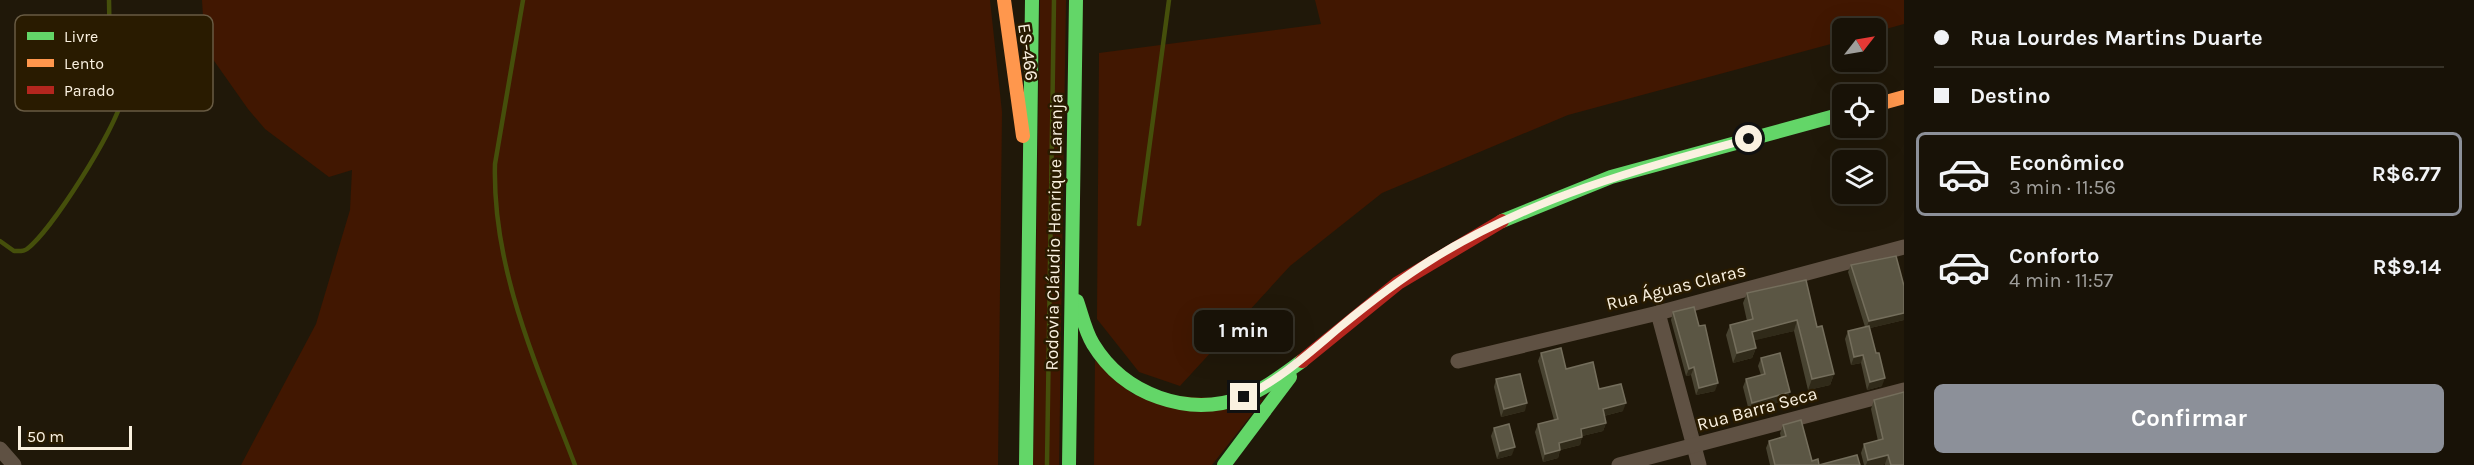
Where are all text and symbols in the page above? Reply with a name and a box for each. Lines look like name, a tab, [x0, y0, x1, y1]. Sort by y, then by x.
legend	[15, 15, 213, 111]
north arrow	[1832, 18, 1886, 72]
map controls	[1832, 18, 1886, 204]
street label: ES-466	[1013, 22, 1043, 82]
text: Rua Lourdes Martins Duarte	[1970, 25, 2263, 51]
text: Livre	[64, 27, 98, 46]
text: Lento	[64, 54, 104, 73]
text: Parado	[64, 81, 114, 100]
text: Destino	[1970, 83, 2050, 109]
button: locate	[1832, 84, 1886, 138]
street label: Rodovia Cláudio Henrique Laranja	[1041, 93, 1067, 371]
route start	[1735, 125, 1762, 152]
icon: car	[1937, 147, 1991, 201]
button: layers	[1832, 150, 1886, 204]
text: Econômico	[2009, 150, 2124, 176]
text: R$6.77	[2372, 161, 2441, 187]
text: 3 min · 11:56	[2009, 176, 2116, 199]
icon: car	[1937, 240, 1991, 294]
text: Conforto	[2009, 243, 2099, 269]
text: R$9.14	[2373, 254, 2441, 280]
street label: Rua Águas Claras	[1604, 258, 1748, 315]
text: 4 min · 11:57	[2009, 269, 2113, 292]
callout: 1 min	[1194, 310, 1294, 352]
text: 1 min	[1218, 319, 1269, 342]
street label: Rua Barra Seca	[1694, 382, 1820, 436]
route end	[1230, 383, 1257, 410]
button: Confirmar	[1934, 384, 2444, 453]
scale bar	[18, 423, 132, 450]
text: 50 m	[27, 427, 64, 446]

